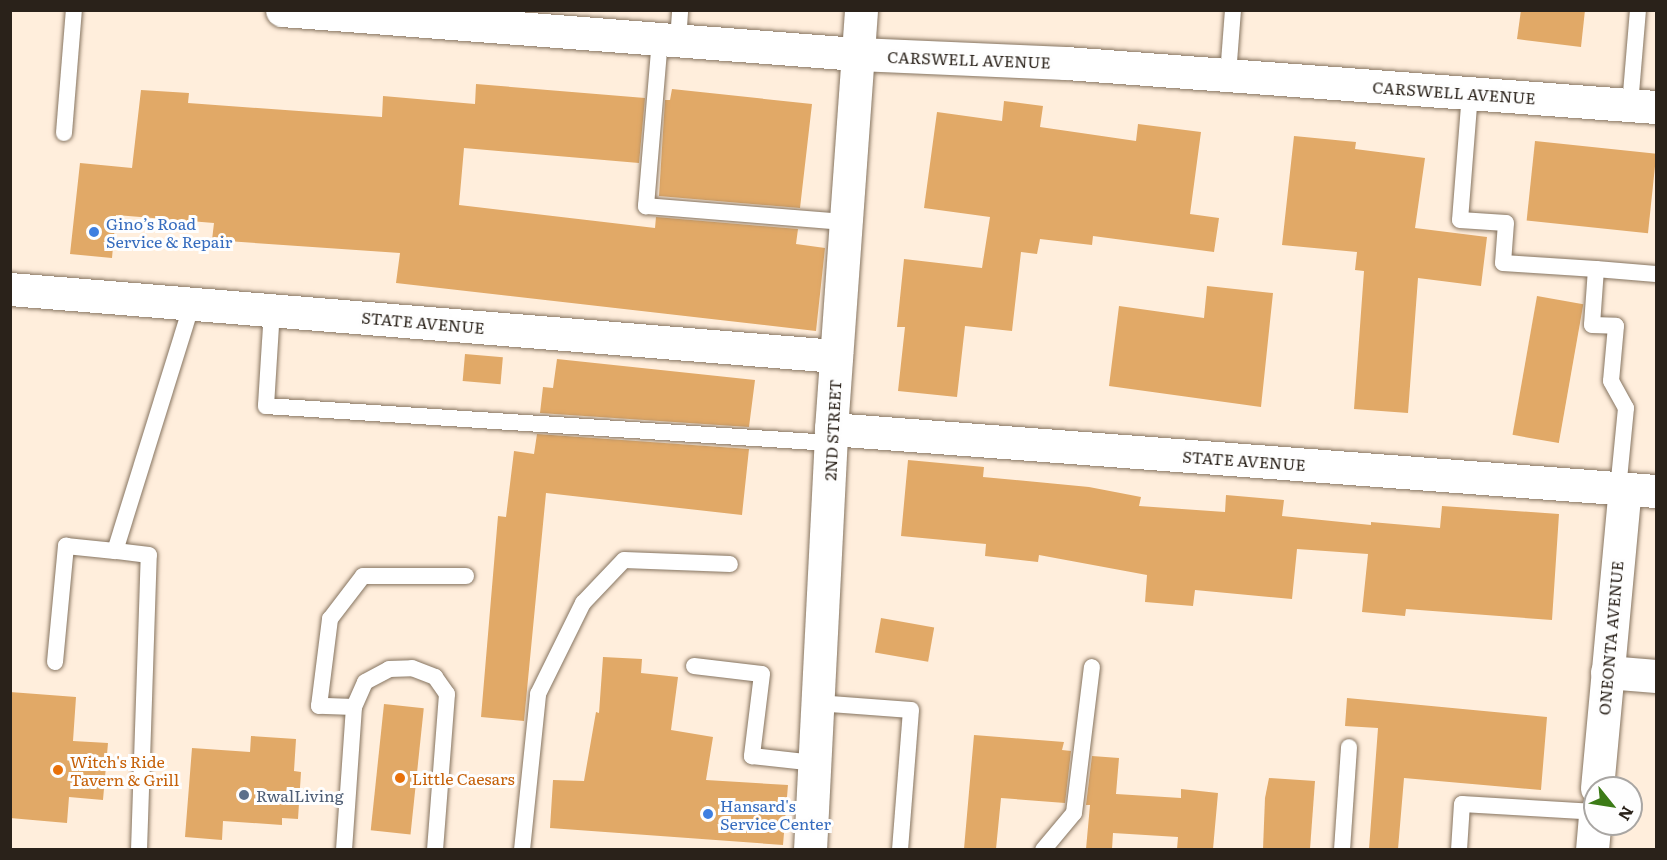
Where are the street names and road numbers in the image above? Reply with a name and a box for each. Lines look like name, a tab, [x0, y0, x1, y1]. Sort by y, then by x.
street label: CARSWELL AVENUE	[887, 47, 1051, 71]
street label: CARSWELL AVENUE	[1372, 77, 1536, 107]
street label: STATE AVENUE	[361, 307, 485, 337]
street label: 2ND STREET	[820, 379, 844, 481]
street label: STATE AVENUE	[1182, 446, 1306, 474]
street label: ONEONTA AVENUE	[1594, 560, 1626, 716]

